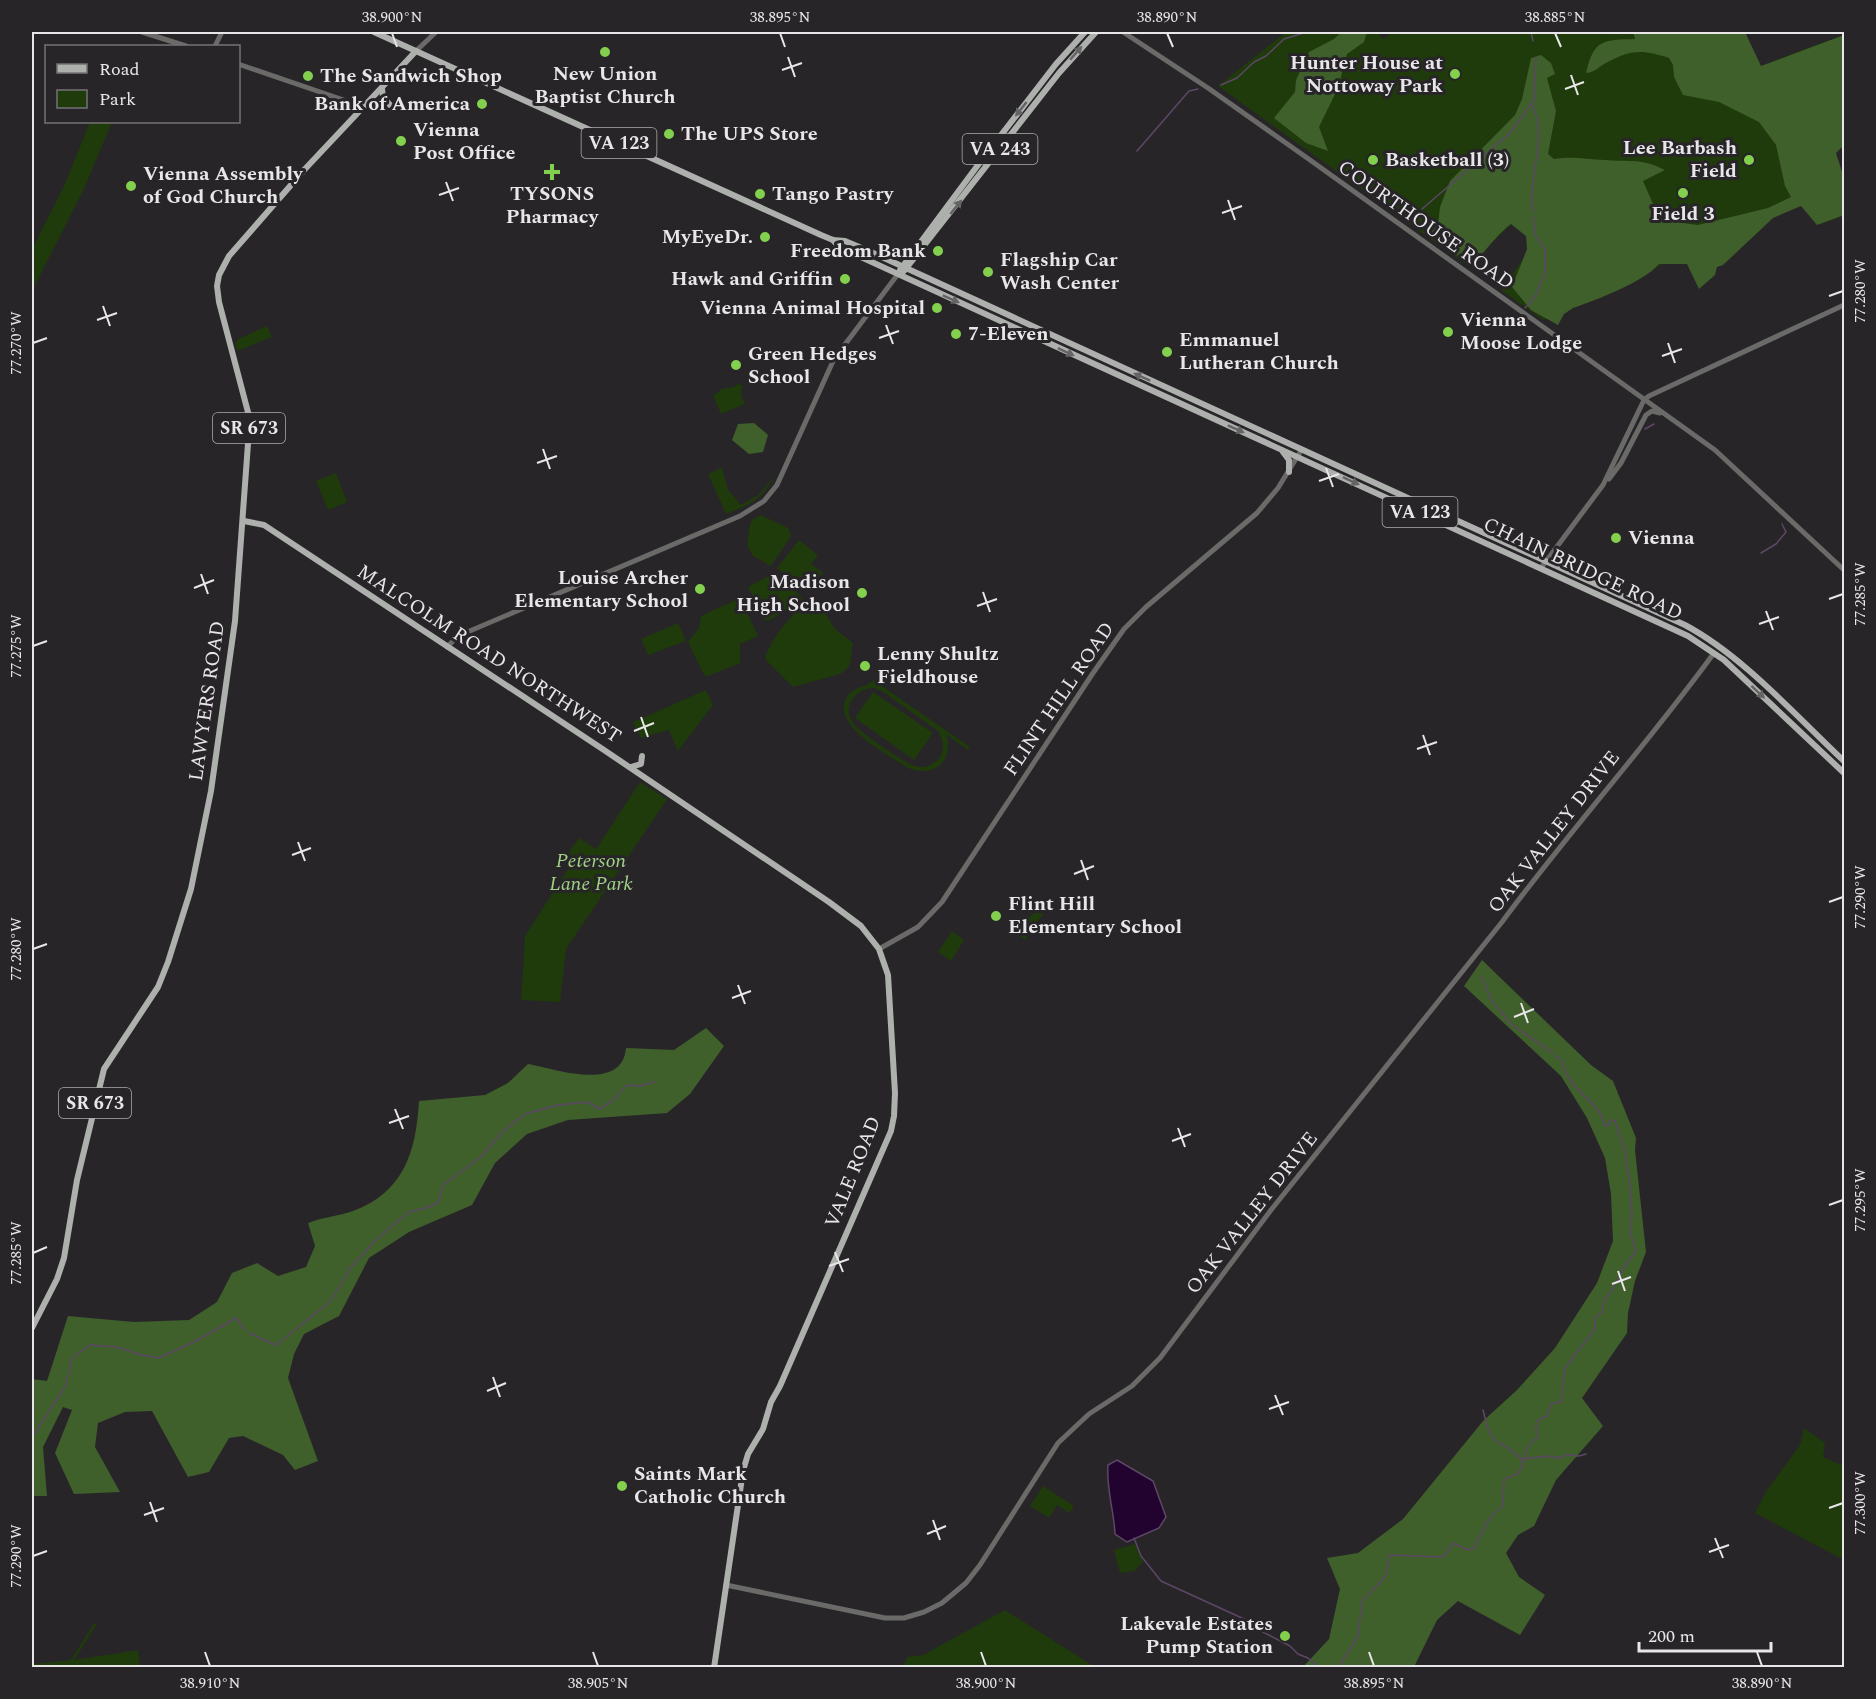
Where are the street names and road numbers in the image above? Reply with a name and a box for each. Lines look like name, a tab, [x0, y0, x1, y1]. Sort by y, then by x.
road number: VA 123	[582, 128, 656, 158]
road number: VA 243	[962, 134, 1038, 164]
street label: COURTHOUSE ROAD	[1332, 153, 1520, 297]
road number: SR 673	[213, 413, 285, 443]
road number: VA 123	[1382, 497, 1458, 527]
street label: CHAIN BRIDGE ROAD	[1478, 510, 1688, 628]
street label: MALCOLM ROAD NORTHWEST	[351, 557, 627, 751]
street label: FLINT HILL ROAD	[996, 616, 1122, 782]
street label: LAWYERS ROAD	[181, 619, 233, 783]
street label: OAK VALLEY DRIVE	[1481, 744, 1627, 920]
road number: SR 673	[59, 1088, 131, 1118]
street label: VALE ROAD	[817, 1112, 889, 1232]
street label: OAK VALLEY DRIVE	[1179, 1125, 1325, 1301]

